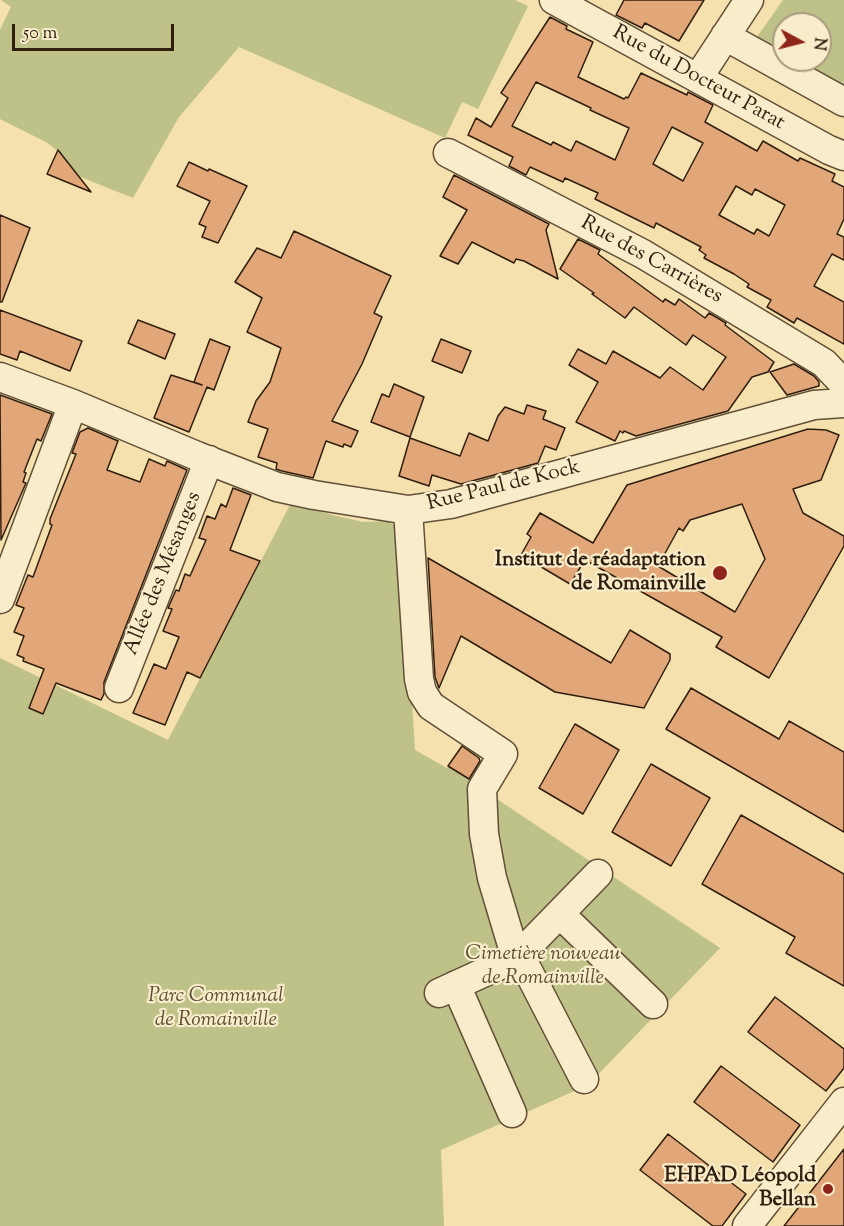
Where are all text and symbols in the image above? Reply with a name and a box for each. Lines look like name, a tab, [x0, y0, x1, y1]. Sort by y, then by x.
scale bar	[15, 12, 177, 50]
north arrow	[772, 12, 832, 72]
text: 50 m	[23, 21, 57, 47]
street label: Rue du Docteur Parat	[607, 21, 789, 137]
text: N	[806, 36, 831, 52]
street label: Rue des Carrières	[576, 212, 726, 310]
street label: Rue Paul de Kock	[425, 456, 583, 518]
street label: Allée des Mésanges	[120, 489, 208, 659]
place label: Institut de réadaptation de Romainville	[495, 548, 706, 598]
marker: Institut de réadaptation de Romainville	[711, 564, 729, 582]
park label: Cimetière nouveau de Romainville	[465, 942, 621, 992]
park label: Parc Communal de Romainville	[148, 984, 284, 1034]
place label: EHPAD Léopold Bellan	[664, 1164, 816, 1214]
marker: EHPAD Léopold Bellan	[821, 1182, 835, 1196]

